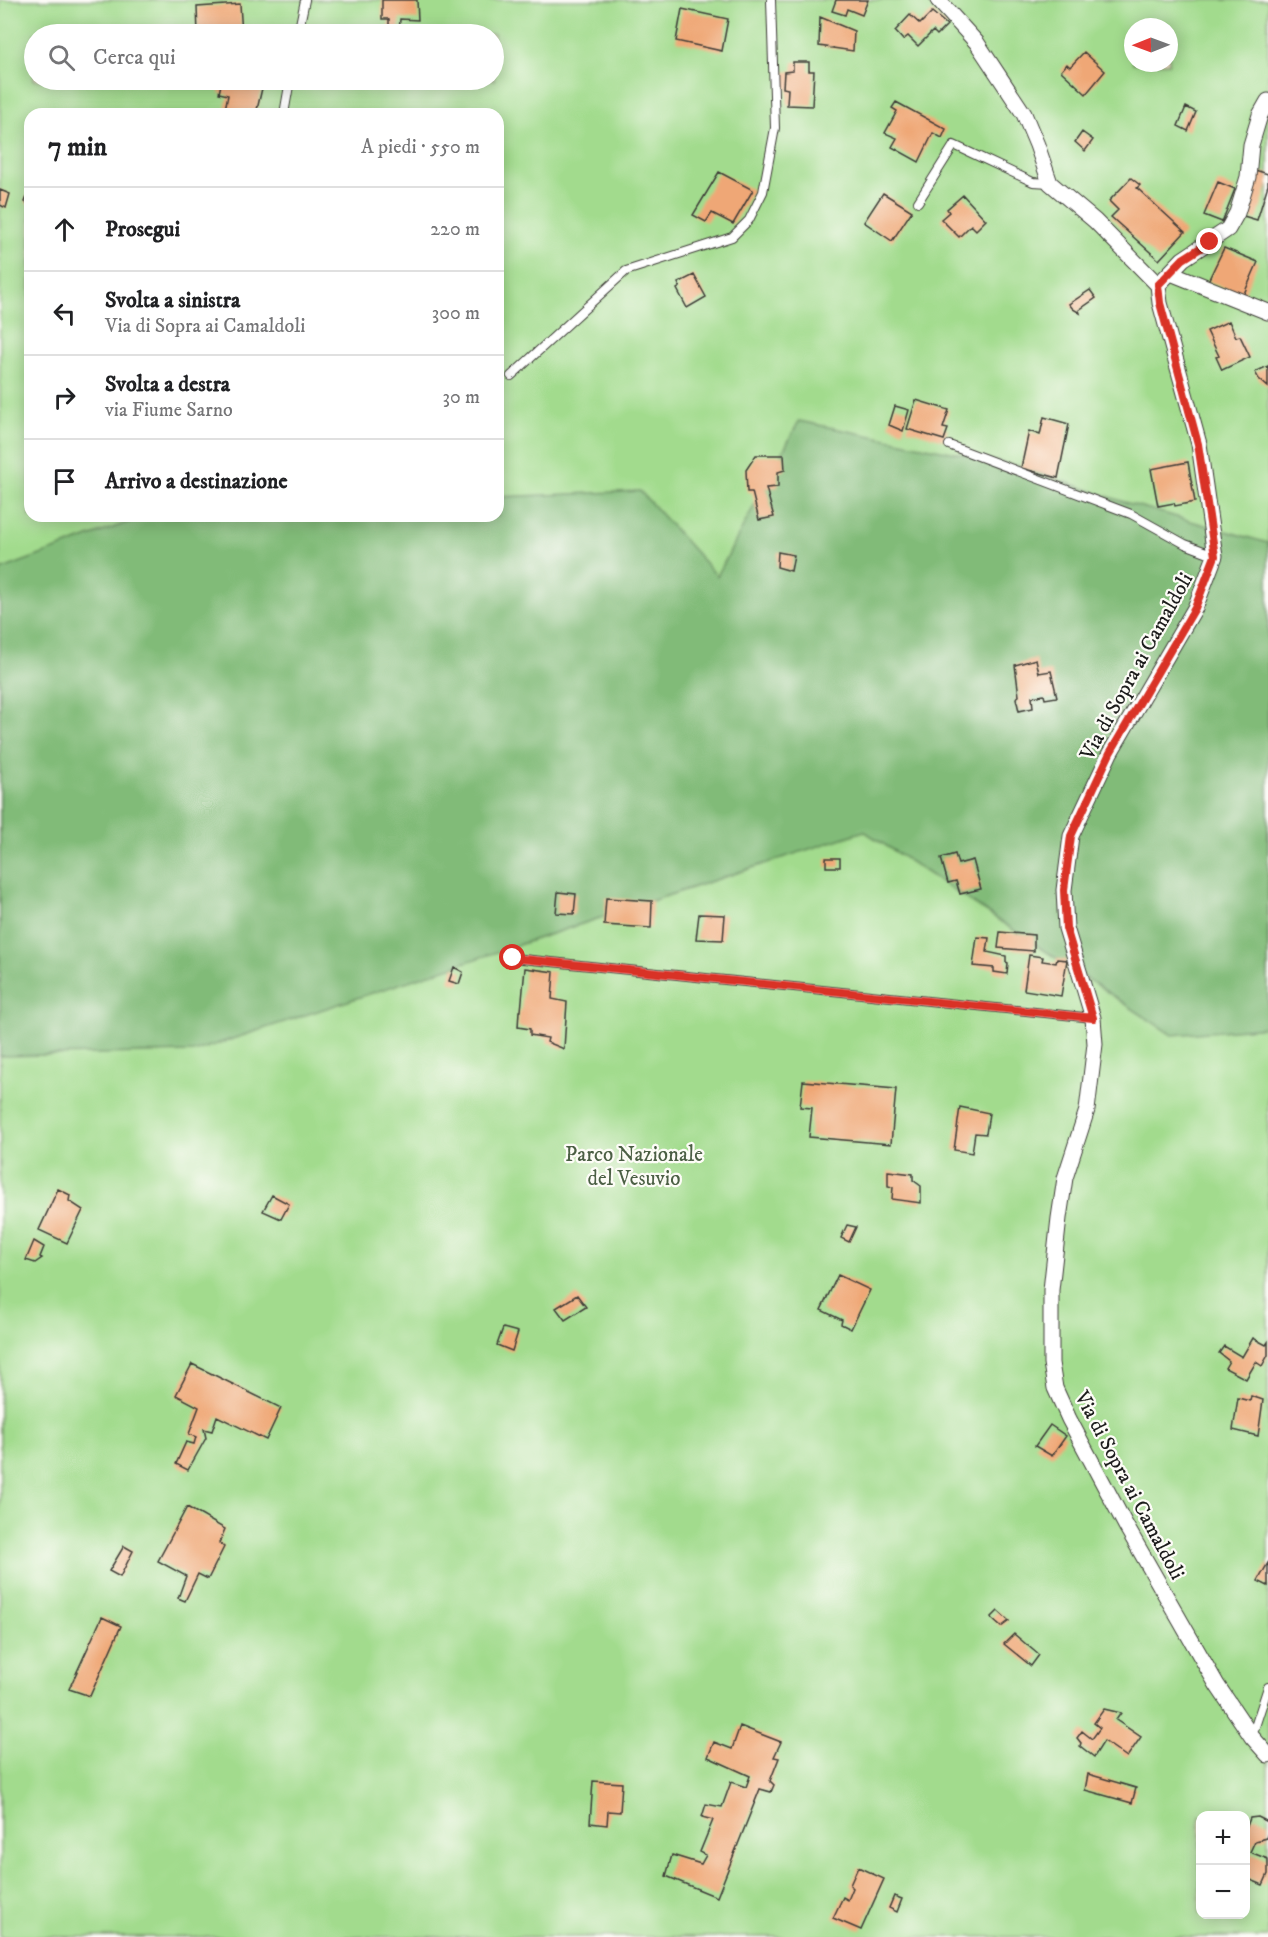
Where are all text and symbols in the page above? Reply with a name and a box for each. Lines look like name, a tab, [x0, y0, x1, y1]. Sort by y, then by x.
north arrow	[1124, 18, 1178, 72]
search box	[24, 24, 504, 90]
icon: search	[45, 41, 78, 74]
text: Cerca qui	[93, 44, 176, 71]
text: 7 min	[48, 131, 107, 164]
text: A piedi · 550 m	[361, 135, 480, 160]
icon: ahead	[48, 213, 81, 246]
text: Prosegui	[105, 216, 180, 243]
text: 220 m	[430, 217, 480, 242]
route end	[1196, 228, 1222, 254]
text: Svolta a sinistra	[105, 287, 240, 314]
icon: left	[48, 297, 81, 330]
text: 300 m	[432, 301, 480, 326]
text: Via di Sopra ai Camaldoli	[105, 314, 305, 339]
text: Svolta a destra	[105, 371, 230, 398]
icon: right	[48, 381, 81, 414]
text: 30 m	[442, 385, 480, 410]
text: via Fiume Sarno	[105, 398, 233, 423]
icon: arrive	[48, 465, 81, 498]
text: Arrivo a destinazione	[105, 468, 288, 495]
street label: Via di Sopra ai Camaldoli	[1074, 568, 1199, 766]
route start	[499, 944, 525, 970]
park label: Parco Nazionale del Vesuvio	[565, 1142, 703, 1192]
street label: Via di Sopra ai Camaldoli	[1068, 1386, 1190, 1584]
map controls	[1196, 1811, 1250, 1919]
button: +	[1196, 1811, 1250, 1865]
button: −	[1196, 1865, 1250, 1919]

